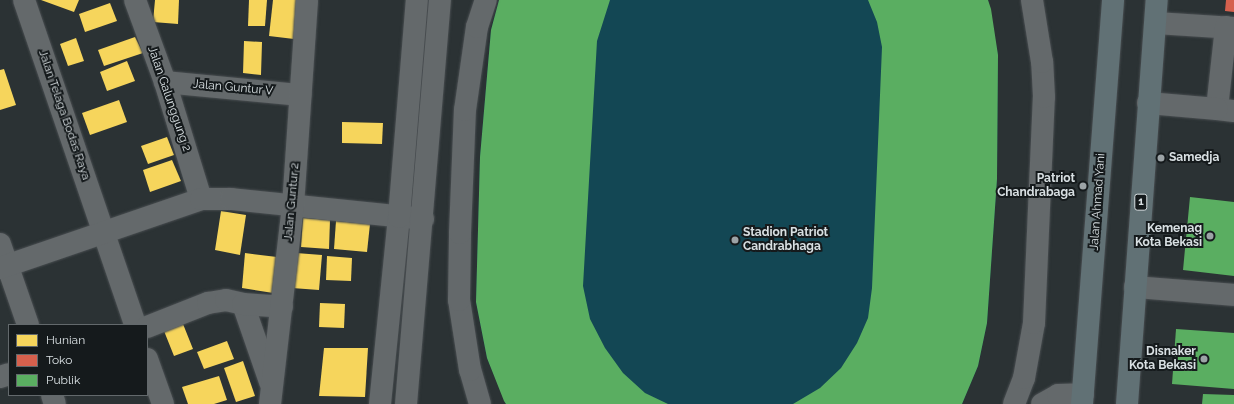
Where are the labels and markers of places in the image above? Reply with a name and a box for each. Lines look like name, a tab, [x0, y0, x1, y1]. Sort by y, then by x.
place label: Samedja	[1169, 151, 1219, 165]
marker: Samedja	[1156, 153, 1166, 163]
place label: Patriot Chandrabaga	[997, 172, 1075, 200]
marker: Patriot Chandrabaga	[1078, 181, 1088, 191]
place label: Kemenag Kota Bekasi	[1135, 222, 1202, 250]
place label: Stadion Patriot Candrabhaga	[743, 226, 828, 254]
marker: Kemenag Kota Bekasi	[1205, 231, 1215, 241]
marker: Stadion Patriot Candrabhaga	[730, 235, 740, 245]
place label: Disnaker Kota Bekasi	[1129, 345, 1196, 373]
marker: Disnaker Kota Bekasi	[1199, 354, 1209, 364]

